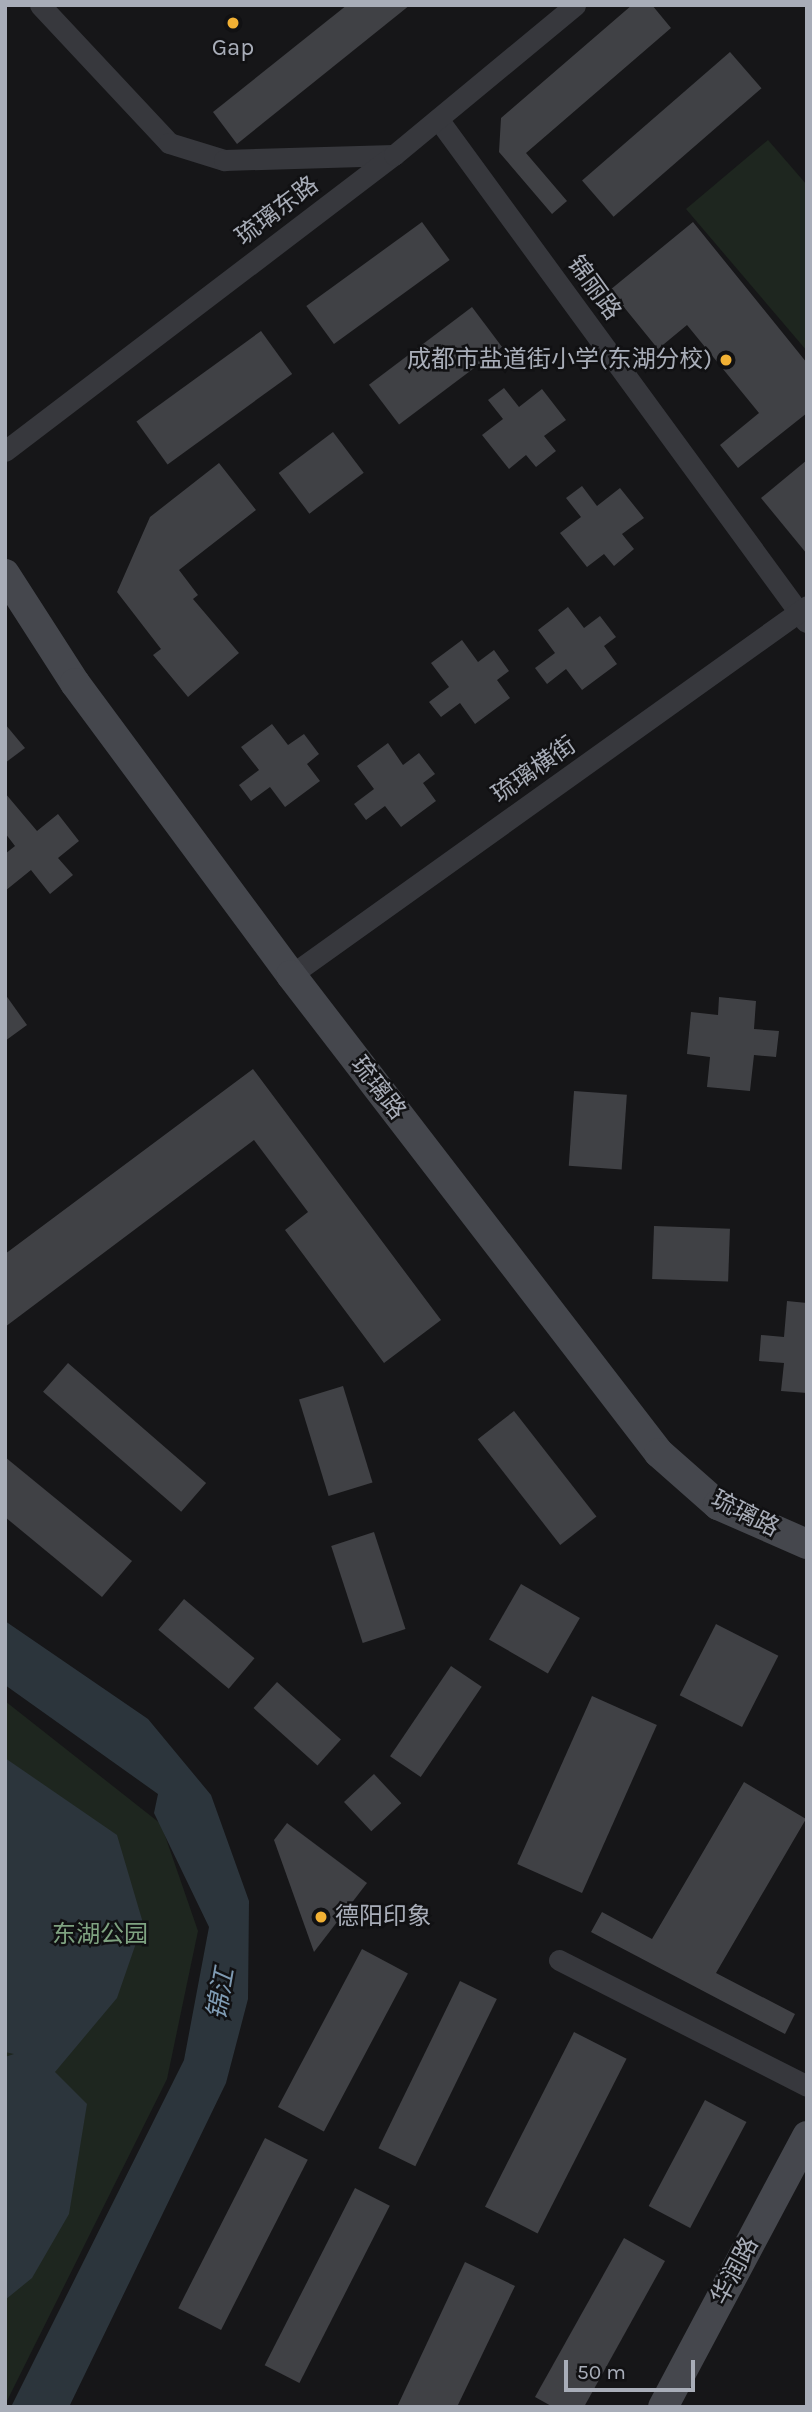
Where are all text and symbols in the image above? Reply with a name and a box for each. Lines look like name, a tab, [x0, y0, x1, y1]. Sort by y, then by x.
marker: Gap	[225, 15, 241, 31]
place label: Gap	[212, 34, 254, 62]
street label: 琉璃东路	[230, 171, 324, 251]
street label: 锦丽路	[561, 250, 627, 326]
place label: 成都市盐道街小学(东湖分校)	[407, 346, 712, 374]
marker: 成都市盐道街小学(东湖分校)	[718, 352, 734, 368]
street label: 琉璃横街	[486, 731, 582, 809]
street label: 琉璃路	[344, 1051, 412, 1125]
street label: 琉璃路	[706, 1485, 784, 1543]
place label: 德阳印象	[335, 1903, 431, 1931]
marker: 德阳印象	[313, 1909, 329, 1925]
park label: 东湖公园	[52, 1921, 148, 1949]
water label: 锦江	[201, 1966, 241, 2022]
street label: 华润路	[705, 2232, 765, 2310]
scale bar	[567, 2346, 698, 2390]
text: 50 m	[577, 2360, 626, 2384]

